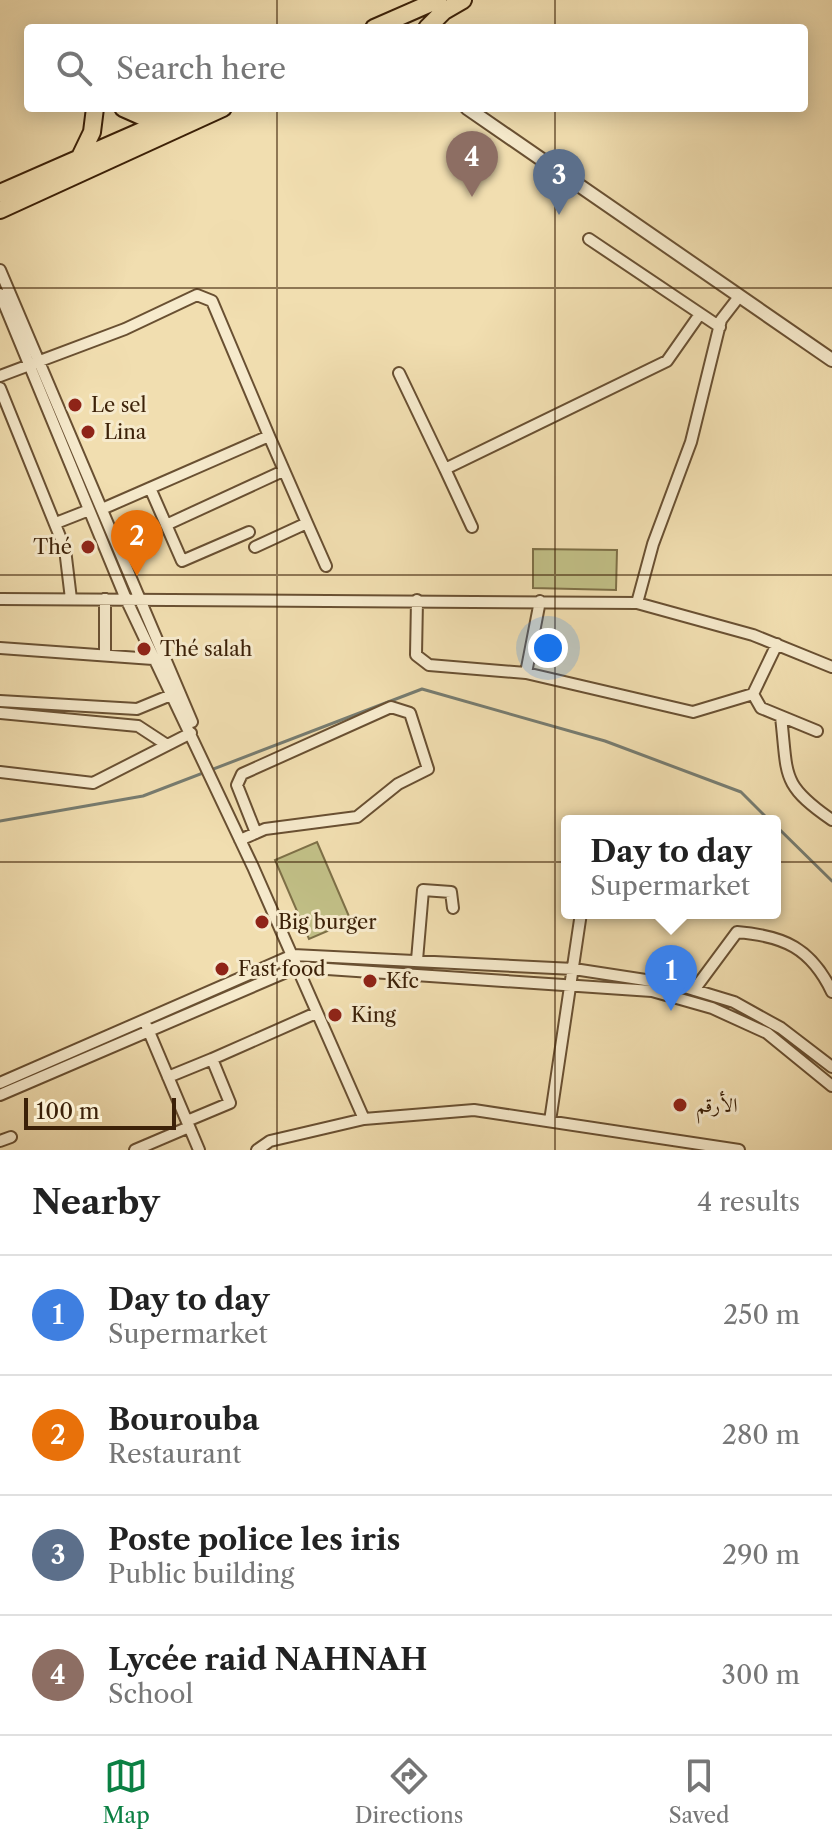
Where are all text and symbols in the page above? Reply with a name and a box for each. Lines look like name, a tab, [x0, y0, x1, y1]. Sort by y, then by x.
search box	[24, 24, 808, 112]
icon: search	[52, 46, 96, 90]
text: Search here	[116, 50, 286, 87]
pin: 4	[446, 131, 498, 197]
pin: 3	[533, 149, 585, 215]
place label: Le sel	[91, 393, 147, 417]
marker: Le sel	[66, 396, 84, 414]
place label: Lina	[104, 420, 147, 444]
marker: Lina	[79, 423, 97, 441]
pin: 2	[111, 510, 163, 576]
place label: Thé	[33, 535, 72, 559]
marker: Thé	[79, 538, 97, 556]
your location	[528, 628, 568, 668]
place label: Thé salah	[160, 637, 253, 661]
marker: Thé salah	[135, 640, 153, 658]
popup	[561, 815, 781, 919]
text: Day to day	[590, 833, 752, 870]
text: Supermarket	[590, 870, 750, 902]
place label: Big burger	[278, 910, 377, 934]
marker: Big burger	[253, 913, 271, 931]
pin: 1	[645, 945, 697, 1011]
place label: Fast food	[238, 957, 325, 981]
marker: Fast food	[213, 960, 231, 978]
place label: Kfc	[386, 969, 419, 993]
marker: Kfc	[361, 972, 379, 990]
place label: King	[351, 1003, 396, 1027]
marker: King	[326, 1006, 344, 1024]
place label: الأرقم	[696, 1090, 738, 1124]
scale bar	[24, 1094, 176, 1130]
marker: الأرقم	[671, 1096, 689, 1114]
text: 100 m	[36, 1098, 99, 1125]
text: Nearby	[32, 1181, 160, 1223]
text: 4 results	[697, 1186, 800, 1218]
text: Day to day	[108, 1281, 269, 1318]
text: 1	[52, 1299, 64, 1331]
text: 250 m	[723, 1299, 800, 1331]
text: Supermarket	[108, 1318, 268, 1350]
text: Bourouba	[108, 1401, 259, 1438]
text: 2	[50, 1419, 66, 1451]
text: 280 m	[722, 1419, 800, 1451]
text: Restaurant	[108, 1438, 242, 1470]
text: Poste police les iris	[108, 1521, 401, 1558]
text: 3	[51, 1539, 65, 1571]
text: 290 m	[722, 1539, 800, 1571]
text: Public building	[108, 1558, 294, 1590]
text: Lycée raid NAHNAH	[108, 1641, 427, 1678]
text: 4	[50, 1659, 66, 1691]
text: 300 m	[722, 1659, 800, 1691]
text: School	[108, 1678, 193, 1710]
tab: Map	[102, 1754, 150, 1829]
tab: Directions	[355, 1754, 463, 1829]
tab: Saved	[668, 1754, 729, 1829]

